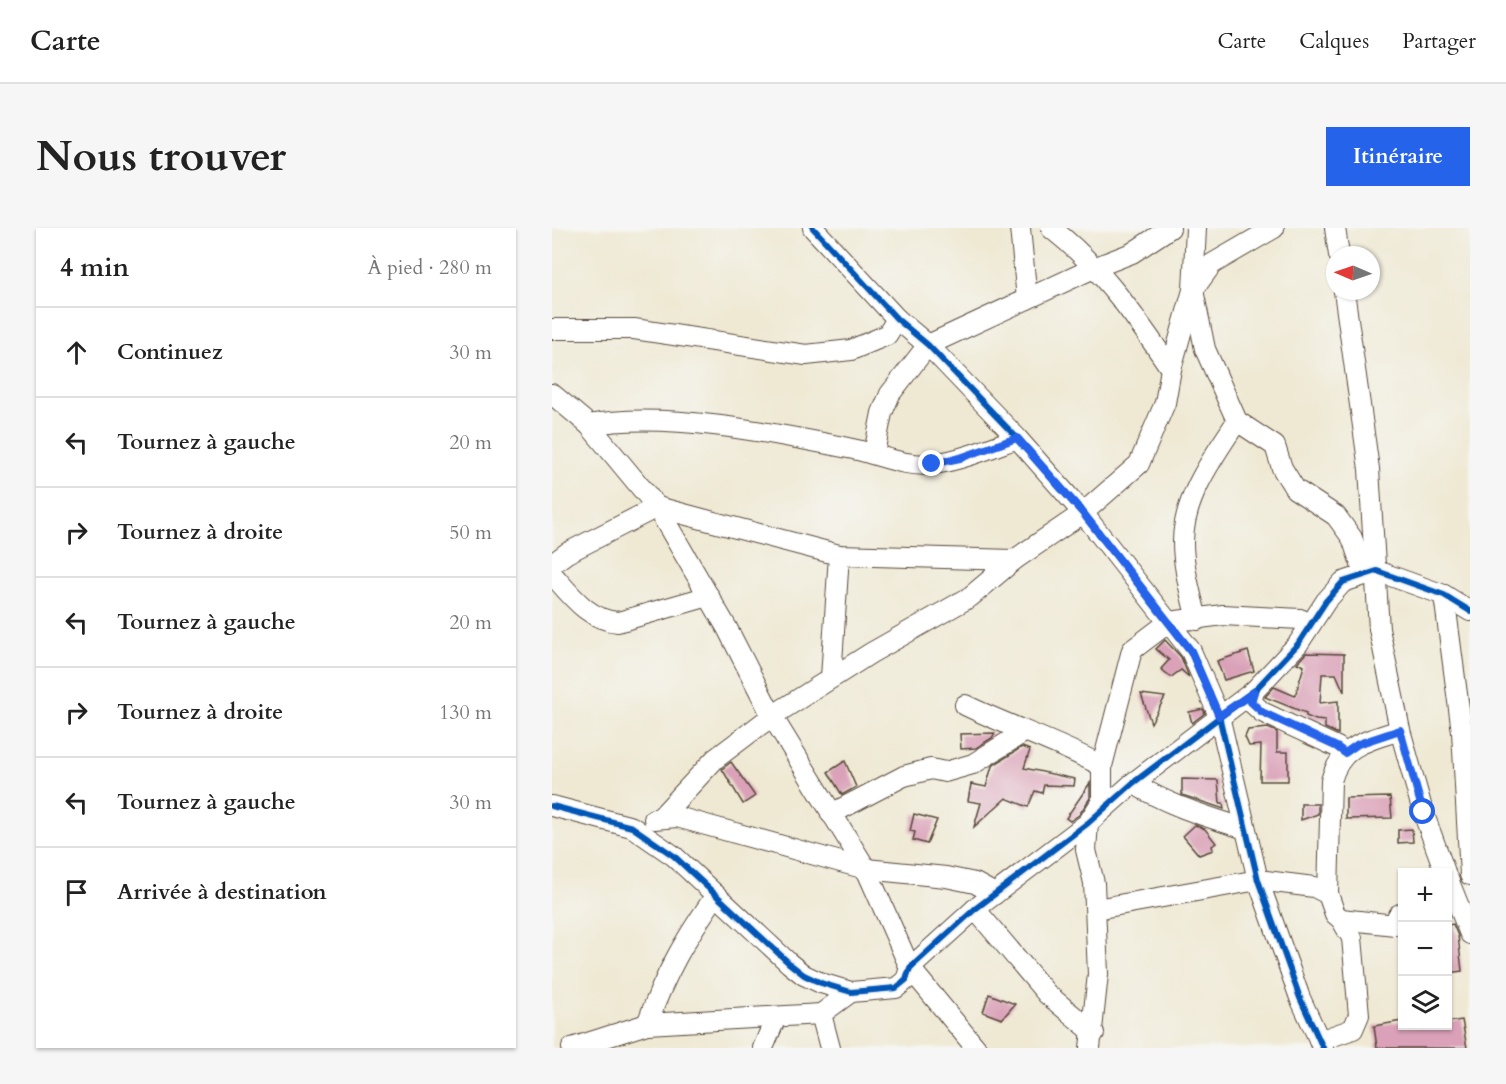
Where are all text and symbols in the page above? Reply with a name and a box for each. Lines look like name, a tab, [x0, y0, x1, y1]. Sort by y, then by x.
text: Carte	[30, 22, 101, 60]
text: Carte	[1217, 27, 1266, 56]
text: Calques	[1299, 27, 1369, 56]
text: Partager	[1402, 27, 1476, 56]
button: Itinéraire	[1326, 127, 1470, 186]
text: Nous trouver	[36, 128, 286, 185]
north arrow	[1326, 246, 1380, 300]
text: 4 min	[60, 250, 129, 285]
text: À pied · 280 m	[368, 254, 492, 281]
icon: ahead	[60, 336, 93, 369]
text: Continuez	[117, 337, 223, 367]
text: 30 m	[449, 339, 492, 366]
icon: left	[60, 426, 93, 459]
text: Tournez à gauche	[117, 427, 296, 457]
text: 20 m	[449, 429, 492, 456]
route end	[918, 450, 944, 476]
icon: right	[60, 516, 93, 549]
text: Tournez à droite	[117, 517, 283, 547]
text: 50 m	[449, 519, 492, 546]
icon: left	[60, 606, 93, 639]
text: Tournez à gauche	[117, 607, 296, 637]
text: 20 m	[449, 609, 492, 636]
icon: right	[60, 696, 93, 729]
text: Tournez à droite	[117, 697, 283, 727]
text: 130 m	[439, 699, 492, 726]
icon: left	[60, 786, 93, 819]
text: Tournez à gauche	[117, 787, 296, 817]
text: 30 m	[449, 789, 492, 816]
route start	[1409, 798, 1435, 824]
map controls	[1398, 868, 1452, 1030]
button: +	[1398, 868, 1452, 922]
icon: arrive	[60, 876, 93, 909]
text: Arrivée à destination	[117, 877, 327, 907]
button: −	[1398, 922, 1452, 976]
button: layers	[1398, 976, 1452, 1030]

